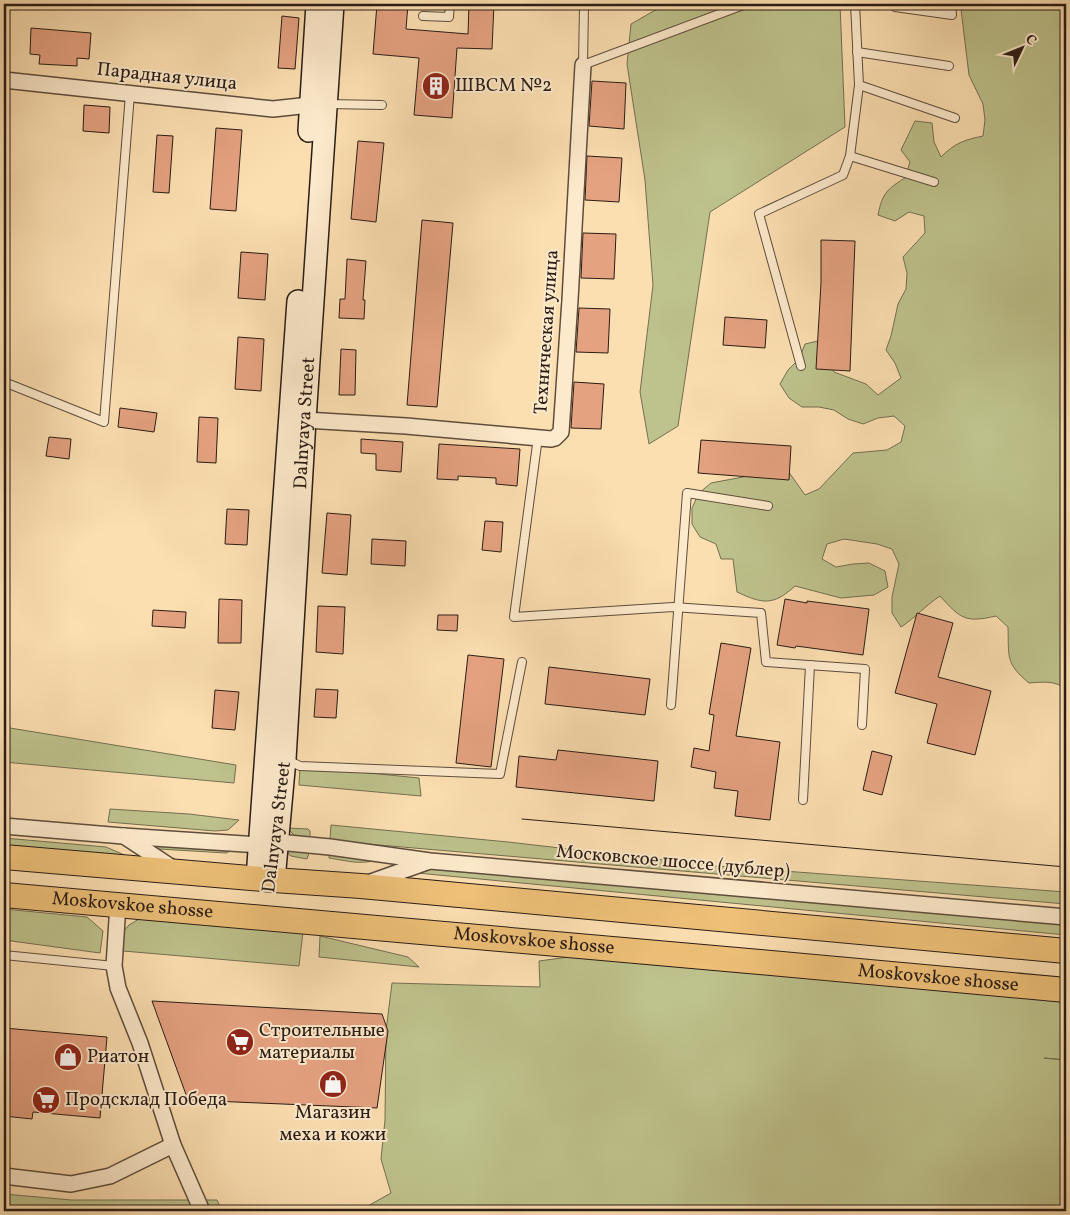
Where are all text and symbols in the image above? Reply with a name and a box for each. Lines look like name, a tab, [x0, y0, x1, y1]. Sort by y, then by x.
north arrow	[998, 22, 1048, 72]
text: С	[1020, 30, 1040, 50]
street label: Парадная улица	[95, 57, 239, 97]
building icon: ШВСМ №2	[421, 71, 451, 101]
place label: ШВСМ №2	[455, 73, 552, 99]
street label: Техническая улица	[528, 249, 566, 415]
street label: Dalnyaya Street	[288, 356, 322, 490]
street label: Dalnyaya Street	[256, 760, 298, 894]
street label: Московское шоссе (дублер)	[555, 839, 791, 885]
street label: Moskovskoe shosse	[51, 886, 214, 926]
street label: Moskovskoe shosse	[452, 921, 616, 962]
street label: Moskovskoe shosse	[857, 958, 1020, 999]
place label: Строительные материалы	[259, 1018, 385, 1066]
supermarket icon: Строительные материалы	[225, 1027, 255, 1057]
shop icon: Риатон	[53, 1042, 83, 1072]
place label: Риатон	[87, 1044, 149, 1070]
shop icon: Магазин меха и кожи	[318, 1069, 348, 1099]
supermarket icon: Продсклад Победа	[31, 1085, 61, 1115]
place label: Продсклад Победа	[65, 1087, 227, 1113]
place label: Магазин меха и кожи	[280, 1100, 386, 1148]

